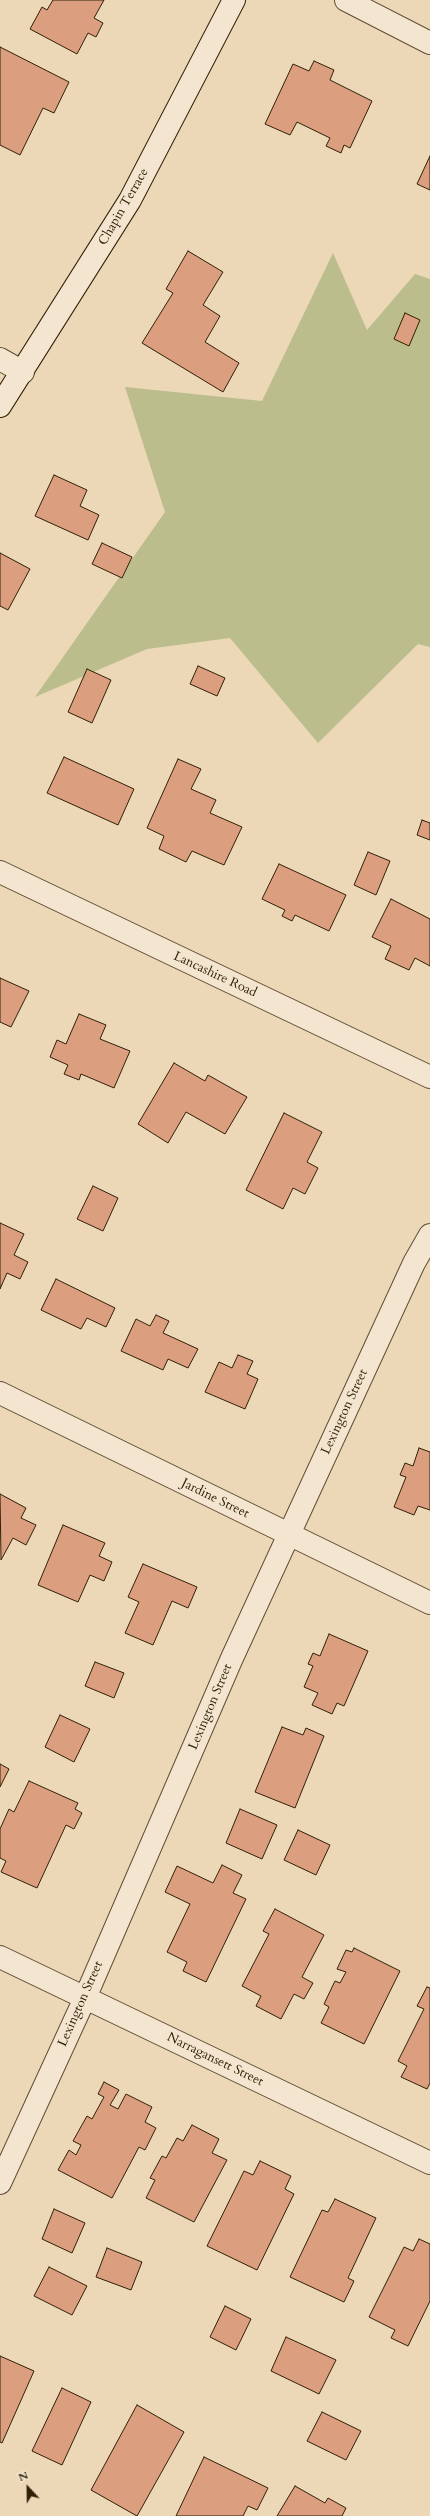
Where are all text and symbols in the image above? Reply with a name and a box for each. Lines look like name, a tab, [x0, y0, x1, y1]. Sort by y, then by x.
street label: Chapin Terrace	[96, 166, 152, 248]
street label: Lancashire Road	[171, 949, 259, 1001]
street label: Lexington Street	[319, 1367, 371, 1457]
street label: Jardine Street	[179, 1476, 251, 1522]
street label: Lexington Street	[186, 1662, 236, 1752]
street label: Lexington Street	[55, 1959, 107, 2049]
street label: Narragansett Street	[164, 2030, 266, 2090]
north arrow	[8, 2468, 48, 2508]
text: N	[16, 2468, 31, 2485]

